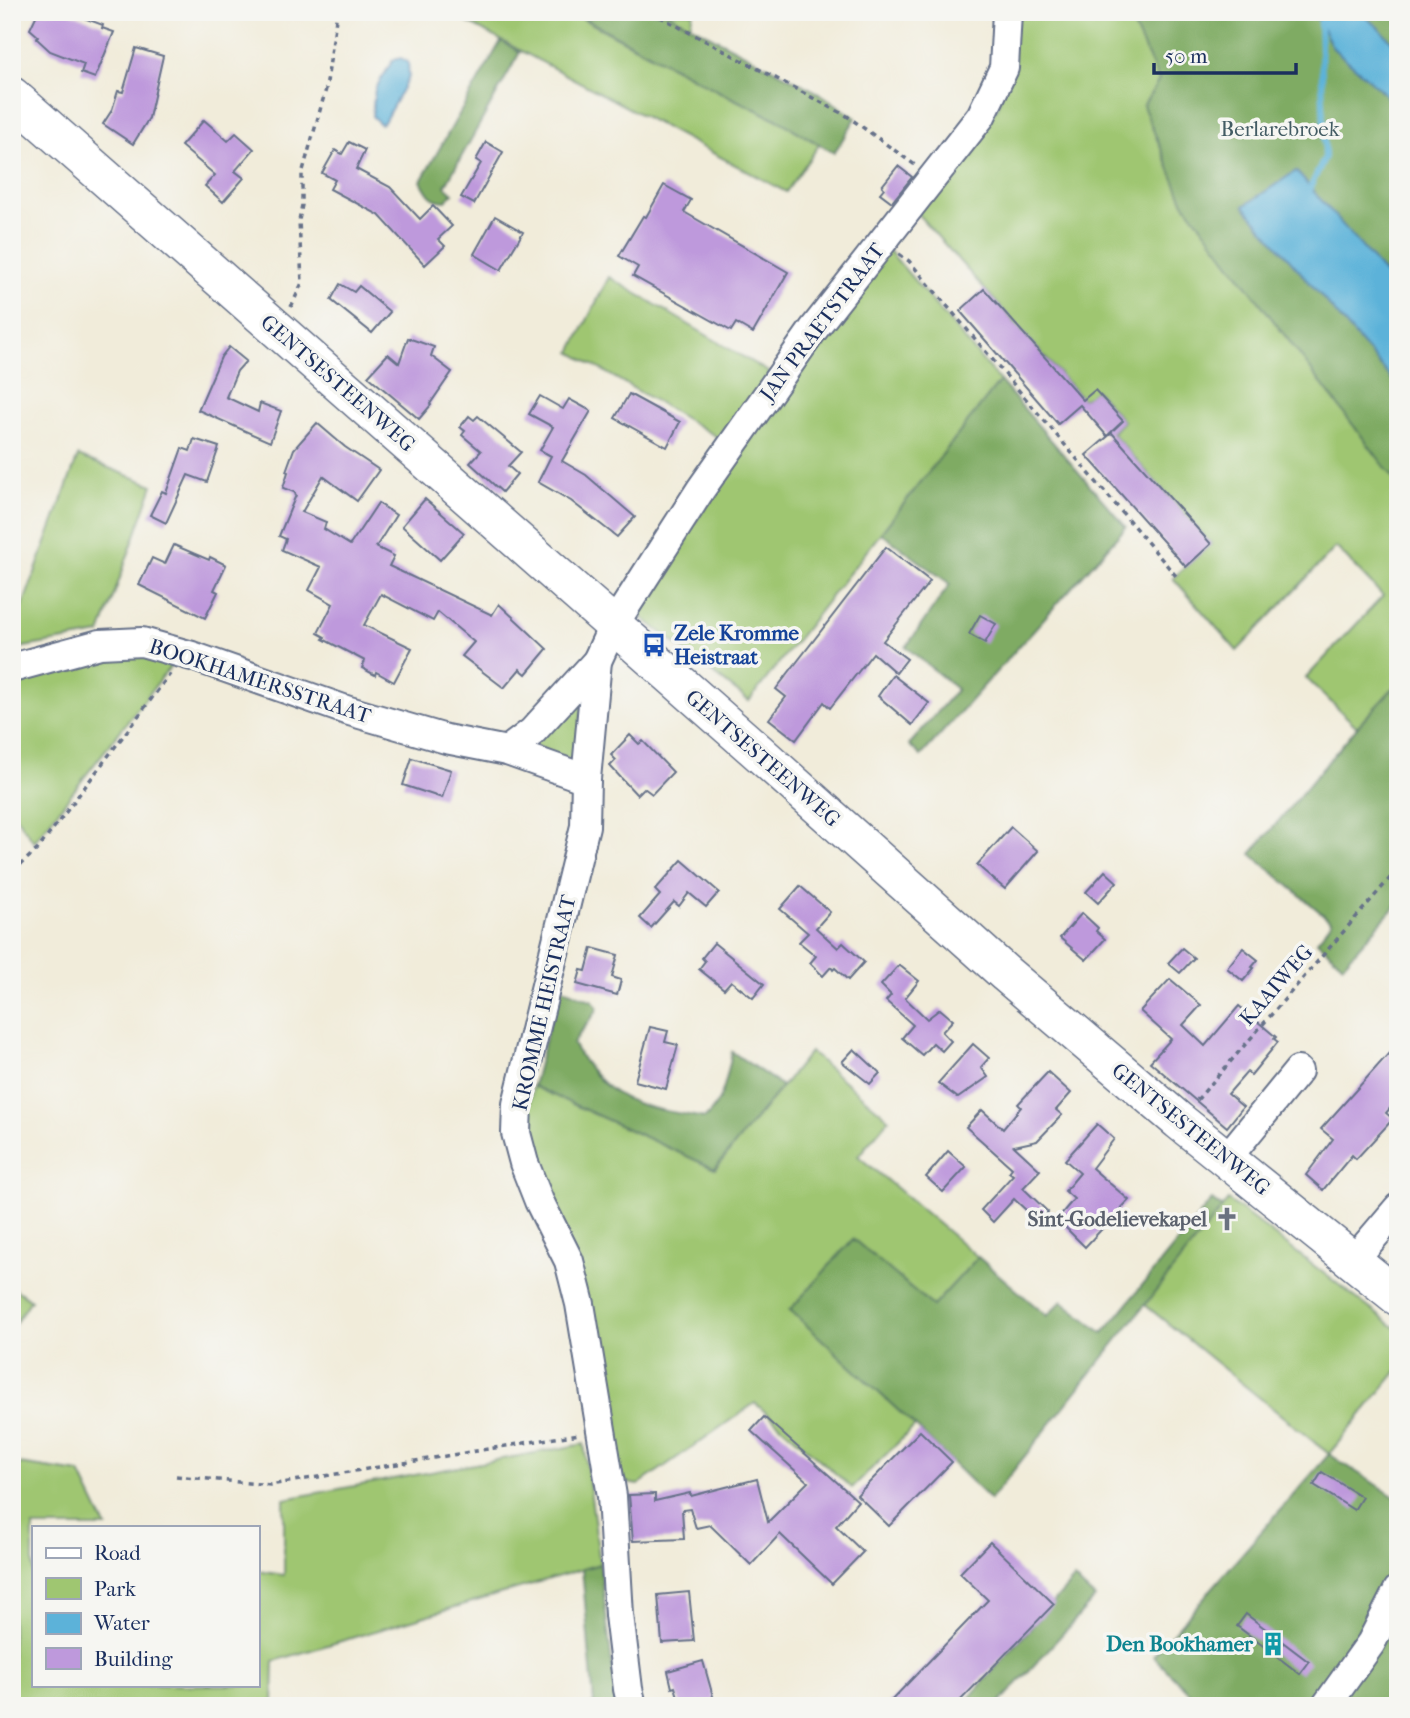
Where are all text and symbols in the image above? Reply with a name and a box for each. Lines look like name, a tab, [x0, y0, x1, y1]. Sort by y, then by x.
scale bar	[1154, 32, 1296, 76]
text: 50 m	[1165, 44, 1208, 68]
park label: Berlarebroek	[1221, 117, 1340, 141]
street label: JAN PRAETSTRAAT	[754, 238, 890, 407]
street label: GENTSESTEENWEG	[256, 310, 420, 457]
place label: Zele Kromme Heistraat	[674, 621, 799, 669]
bus stop icon: Zele Kromme Heistraat	[640, 631, 668, 659]
street label: BOOKHAMERSSTRAAT	[146, 634, 375, 728]
street label: GENTSESTEENWEG	[681, 685, 845, 832]
street label: KROMME HEISTRAAT	[507, 892, 581, 1113]
street label: KAAIWEG	[1234, 940, 1318, 1030]
street label: GENTSESTEENWEG	[1107, 1058, 1275, 1200]
church icon: Sint-Godelievekapel	[1213, 1205, 1241, 1233]
place label: Sint-Godelievekapel	[1027, 1207, 1207, 1231]
legend	[32, 1526, 259, 1686]
text: Road	[94, 1541, 141, 1565]
text: Park	[94, 1577, 136, 1601]
text: Water	[93, 1611, 150, 1635]
building icon: Den Bookhamer	[1259, 1630, 1287, 1658]
place label: Den Bookhamer	[1106, 1632, 1254, 1656]
text: Building	[94, 1647, 173, 1671]

